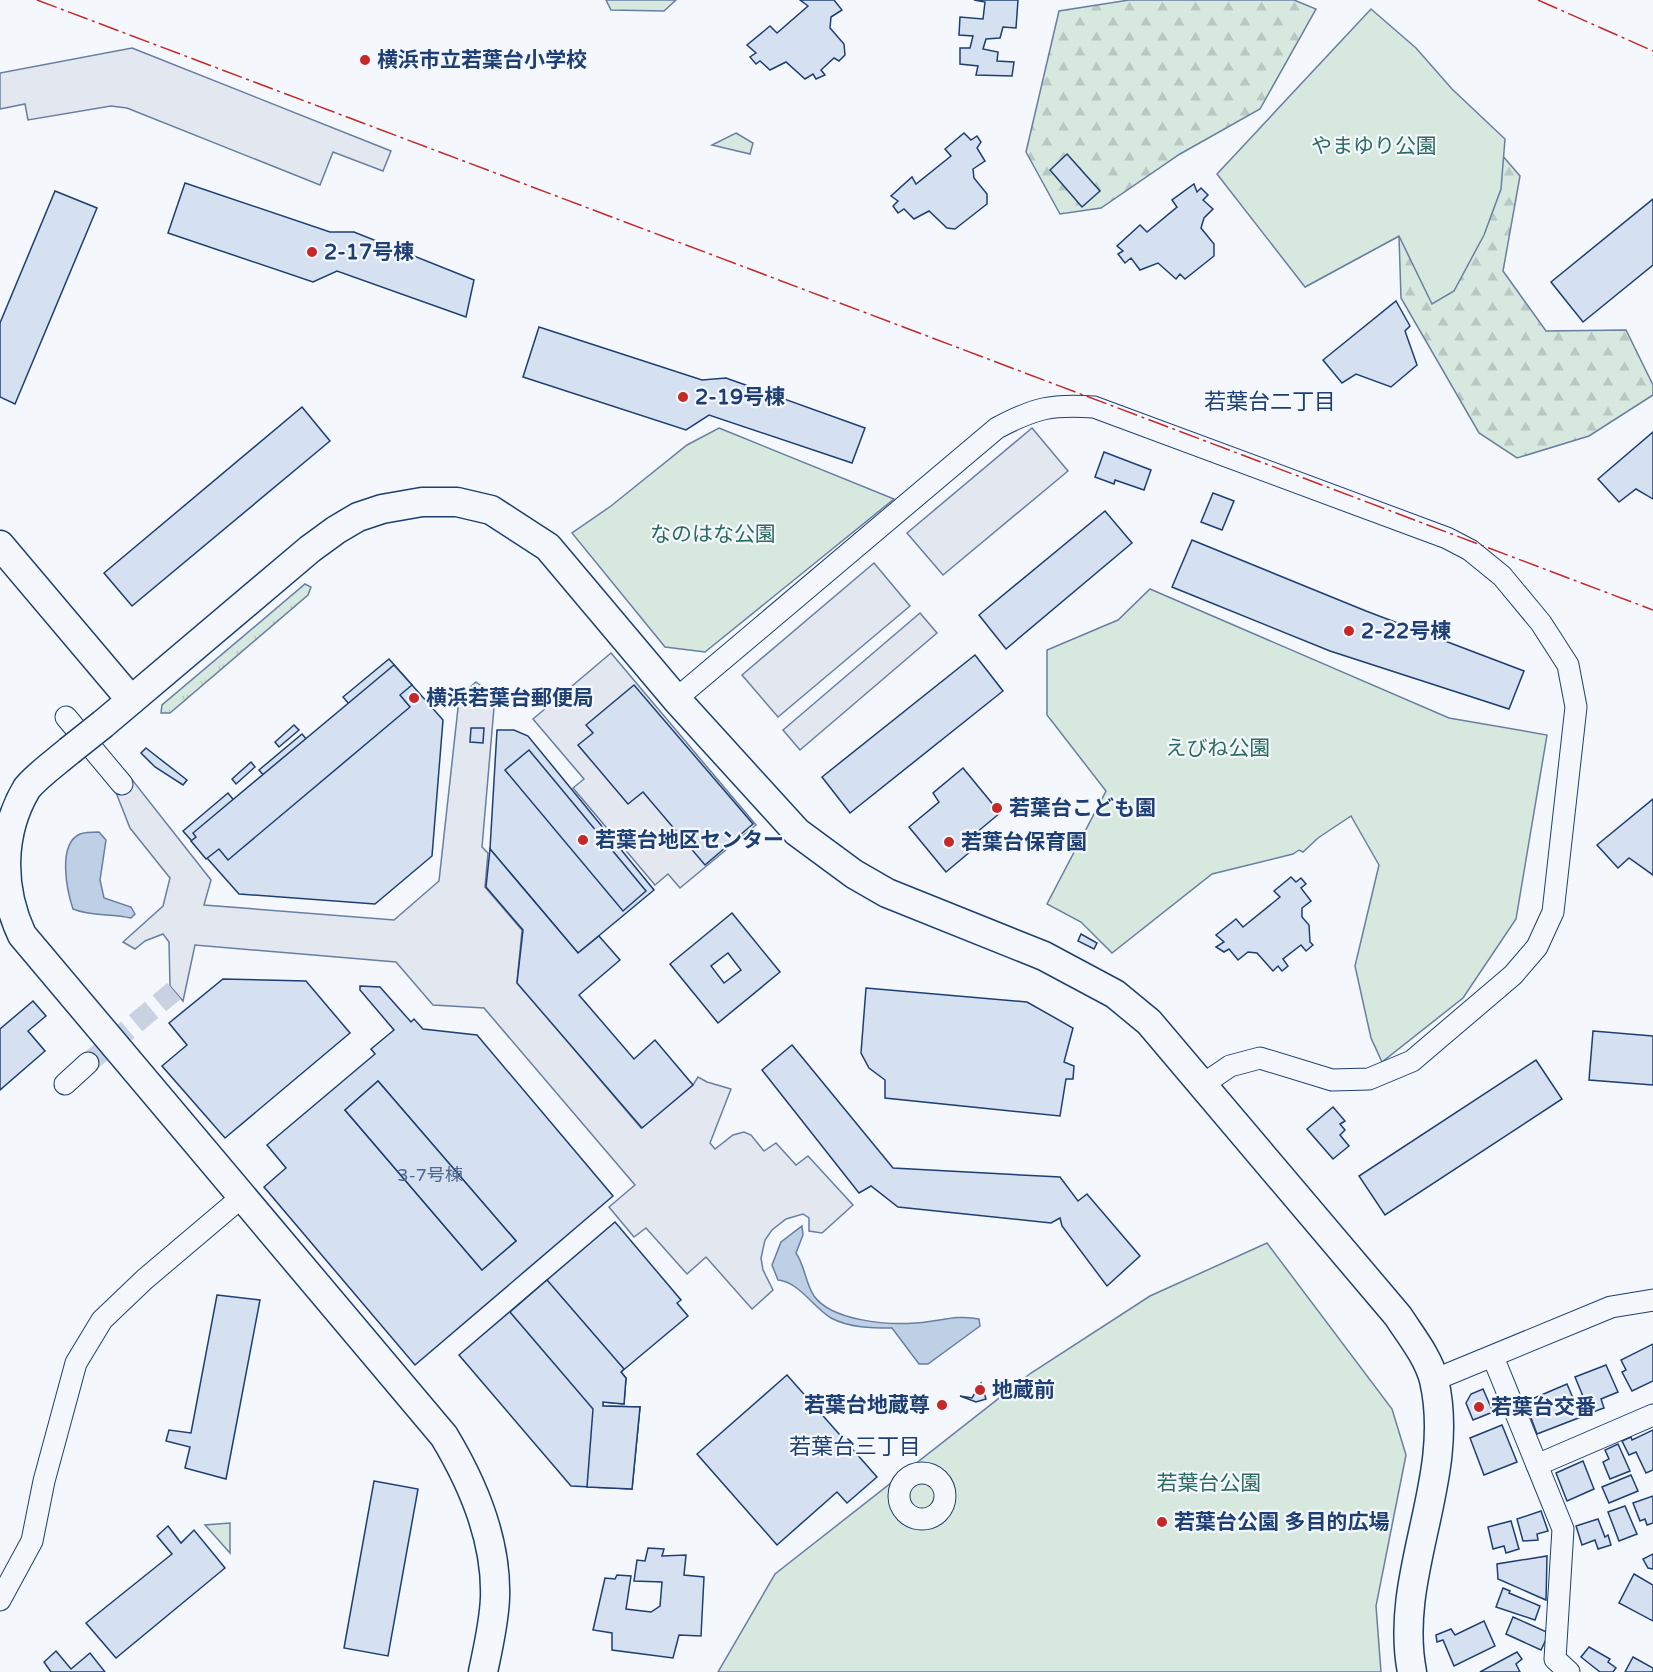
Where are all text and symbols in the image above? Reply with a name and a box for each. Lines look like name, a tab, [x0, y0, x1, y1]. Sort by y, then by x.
place label: 横浜市立若葉台小学校	[377, 48, 587, 73]
marker: 横浜市立若葉台小学校	[358, 53, 372, 67]
park label: やまゆり公園	[1311, 134, 1437, 159]
place label: 2-17号棟	[324, 240, 414, 265]
marker: 2-17号棟	[305, 245, 319, 259]
place label: 2-19号棟	[695, 385, 785, 410]
district label: 若葉台二丁目	[1204, 389, 1336, 415]
marker: 2-19号棟	[676, 390, 690, 404]
park label: なのはな公園	[650, 522, 776, 547]
place label: 2-22号棟	[1361, 619, 1451, 644]
marker: 2-22号棟	[1342, 624, 1356, 638]
place label: 横浜若葉台郵便局	[426, 686, 594, 711]
marker: 横浜若葉台郵便局	[407, 691, 421, 705]
park label: えびね公園	[1166, 736, 1271, 761]
place label: 若葉台こども園	[1009, 796, 1156, 821]
marker: 若葉台こども園	[990, 801, 1004, 815]
place label: 若葉台地区センター	[595, 828, 784, 853]
place label: 若葉台保育園	[961, 830, 1087, 855]
marker: 若葉台地区センター	[576, 833, 590, 847]
marker: 若葉台保育園	[942, 835, 956, 849]
house number: 3-7号棟	[397, 1164, 463, 1186]
place label: 地蔵前	[992, 1378, 1055, 1403]
marker: 地蔵前	[973, 1383, 987, 1397]
place label: 若葉台地蔵尊	[804, 1393, 930, 1418]
place label: 若葉台交番	[1491, 1395, 1596, 1420]
marker: 若葉台地蔵尊	[935, 1398, 949, 1412]
marker: 若葉台交番	[1472, 1400, 1486, 1414]
district label: 若葉台三丁目	[789, 1434, 921, 1460]
park label: 若葉台公園	[1157, 1471, 1262, 1496]
place label: 若葉台公園 多目的広場	[1174, 1510, 1389, 1535]
marker: 若葉台公園 多目的広場	[1155, 1515, 1169, 1529]

